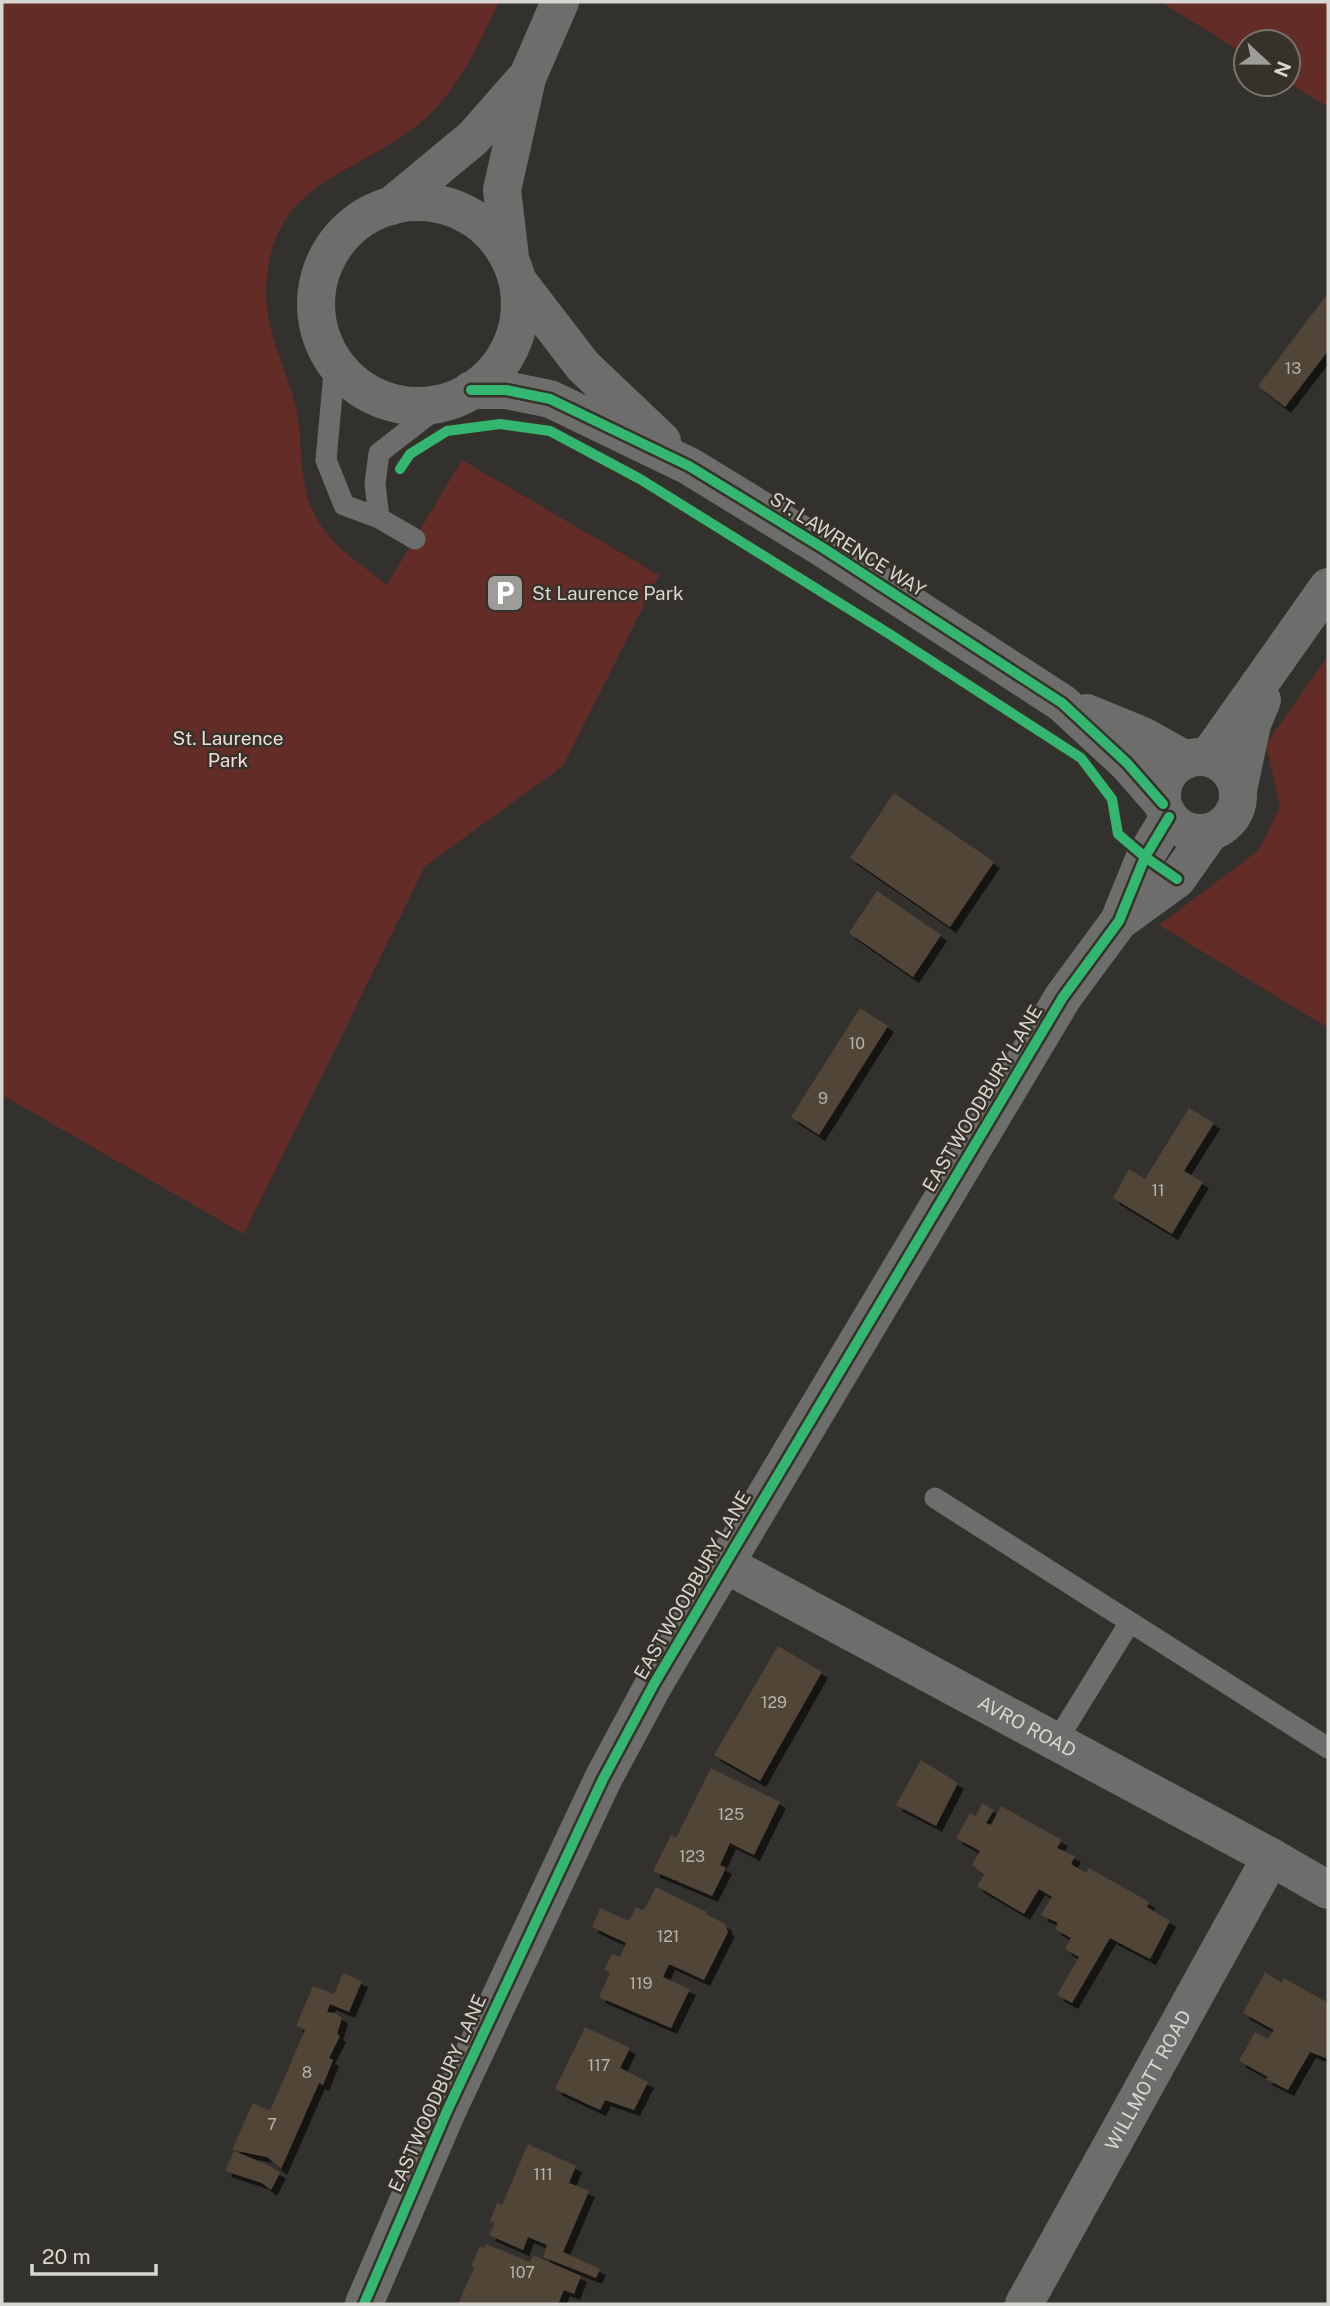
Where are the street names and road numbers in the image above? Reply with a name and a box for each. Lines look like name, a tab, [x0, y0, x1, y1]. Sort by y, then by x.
street label: ST. LAWRENCE WAY	[766, 487, 930, 601]
street label: EASTWOODBURY LANE	[918, 1001, 1046, 1195]
street label: EASTWOODBURY LANE	[629, 1487, 755, 1683]
street label: AVRO ROAD	[974, 1691, 1080, 1761]
street label: EASTWOODBURY LANE	[384, 1991, 490, 2195]
street label: WILLMOTT ROAD	[1100, 2006, 1195, 2154]

